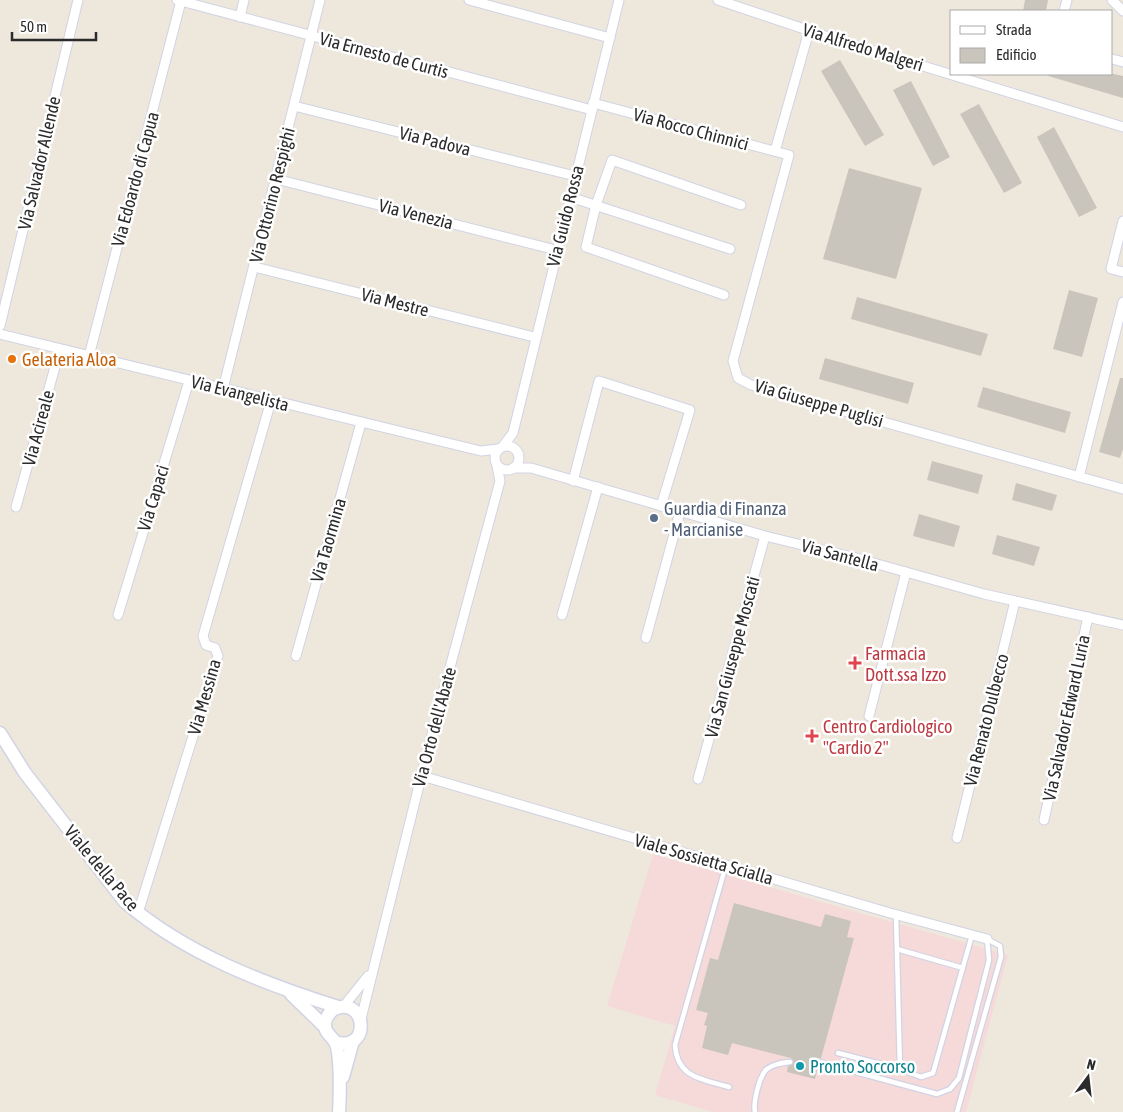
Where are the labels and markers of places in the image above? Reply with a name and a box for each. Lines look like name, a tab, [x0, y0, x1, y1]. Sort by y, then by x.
place label: Gelateria Aloa	[22, 349, 117, 370]
marker: Gelateria Aloa	[6, 353, 18, 365]
place label: Guardia di Finanza - Marcianise	[664, 498, 787, 540]
marker: Guardia di Finanza - Marcianise	[648, 512, 660, 524]
place label: Farmacia Dott.ssa Izzo	[865, 643, 947, 685]
marker: Farmacia Dott.ssa Izzo	[849, 657, 861, 669]
place label: Centro Cardiologico "Cardio 2"	[823, 716, 952, 758]
marker: Centro Cardiologico "Cardio 2"	[805, 729, 819, 743]
place label: Pronto Soccorso	[810, 1056, 915, 1077]
marker: Pronto Soccorso	[794, 1060, 806, 1072]

